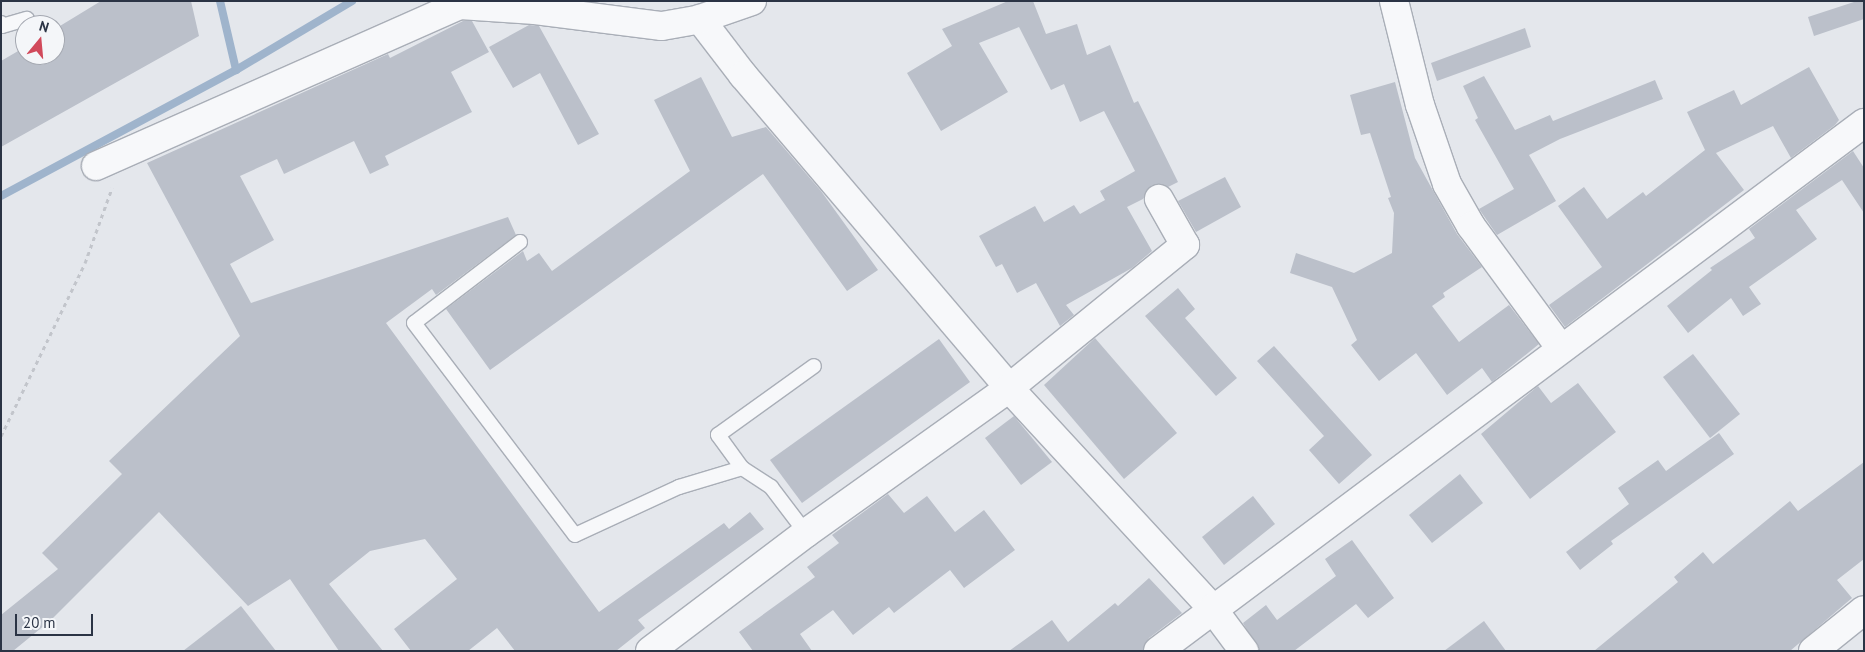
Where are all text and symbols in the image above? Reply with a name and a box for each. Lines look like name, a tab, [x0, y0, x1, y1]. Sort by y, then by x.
north arrow	[15, 15, 65, 65]
text: N	[37, 17, 51, 37]
scale bar	[18, 604, 95, 636]
text: 20 m	[23, 613, 56, 632]

